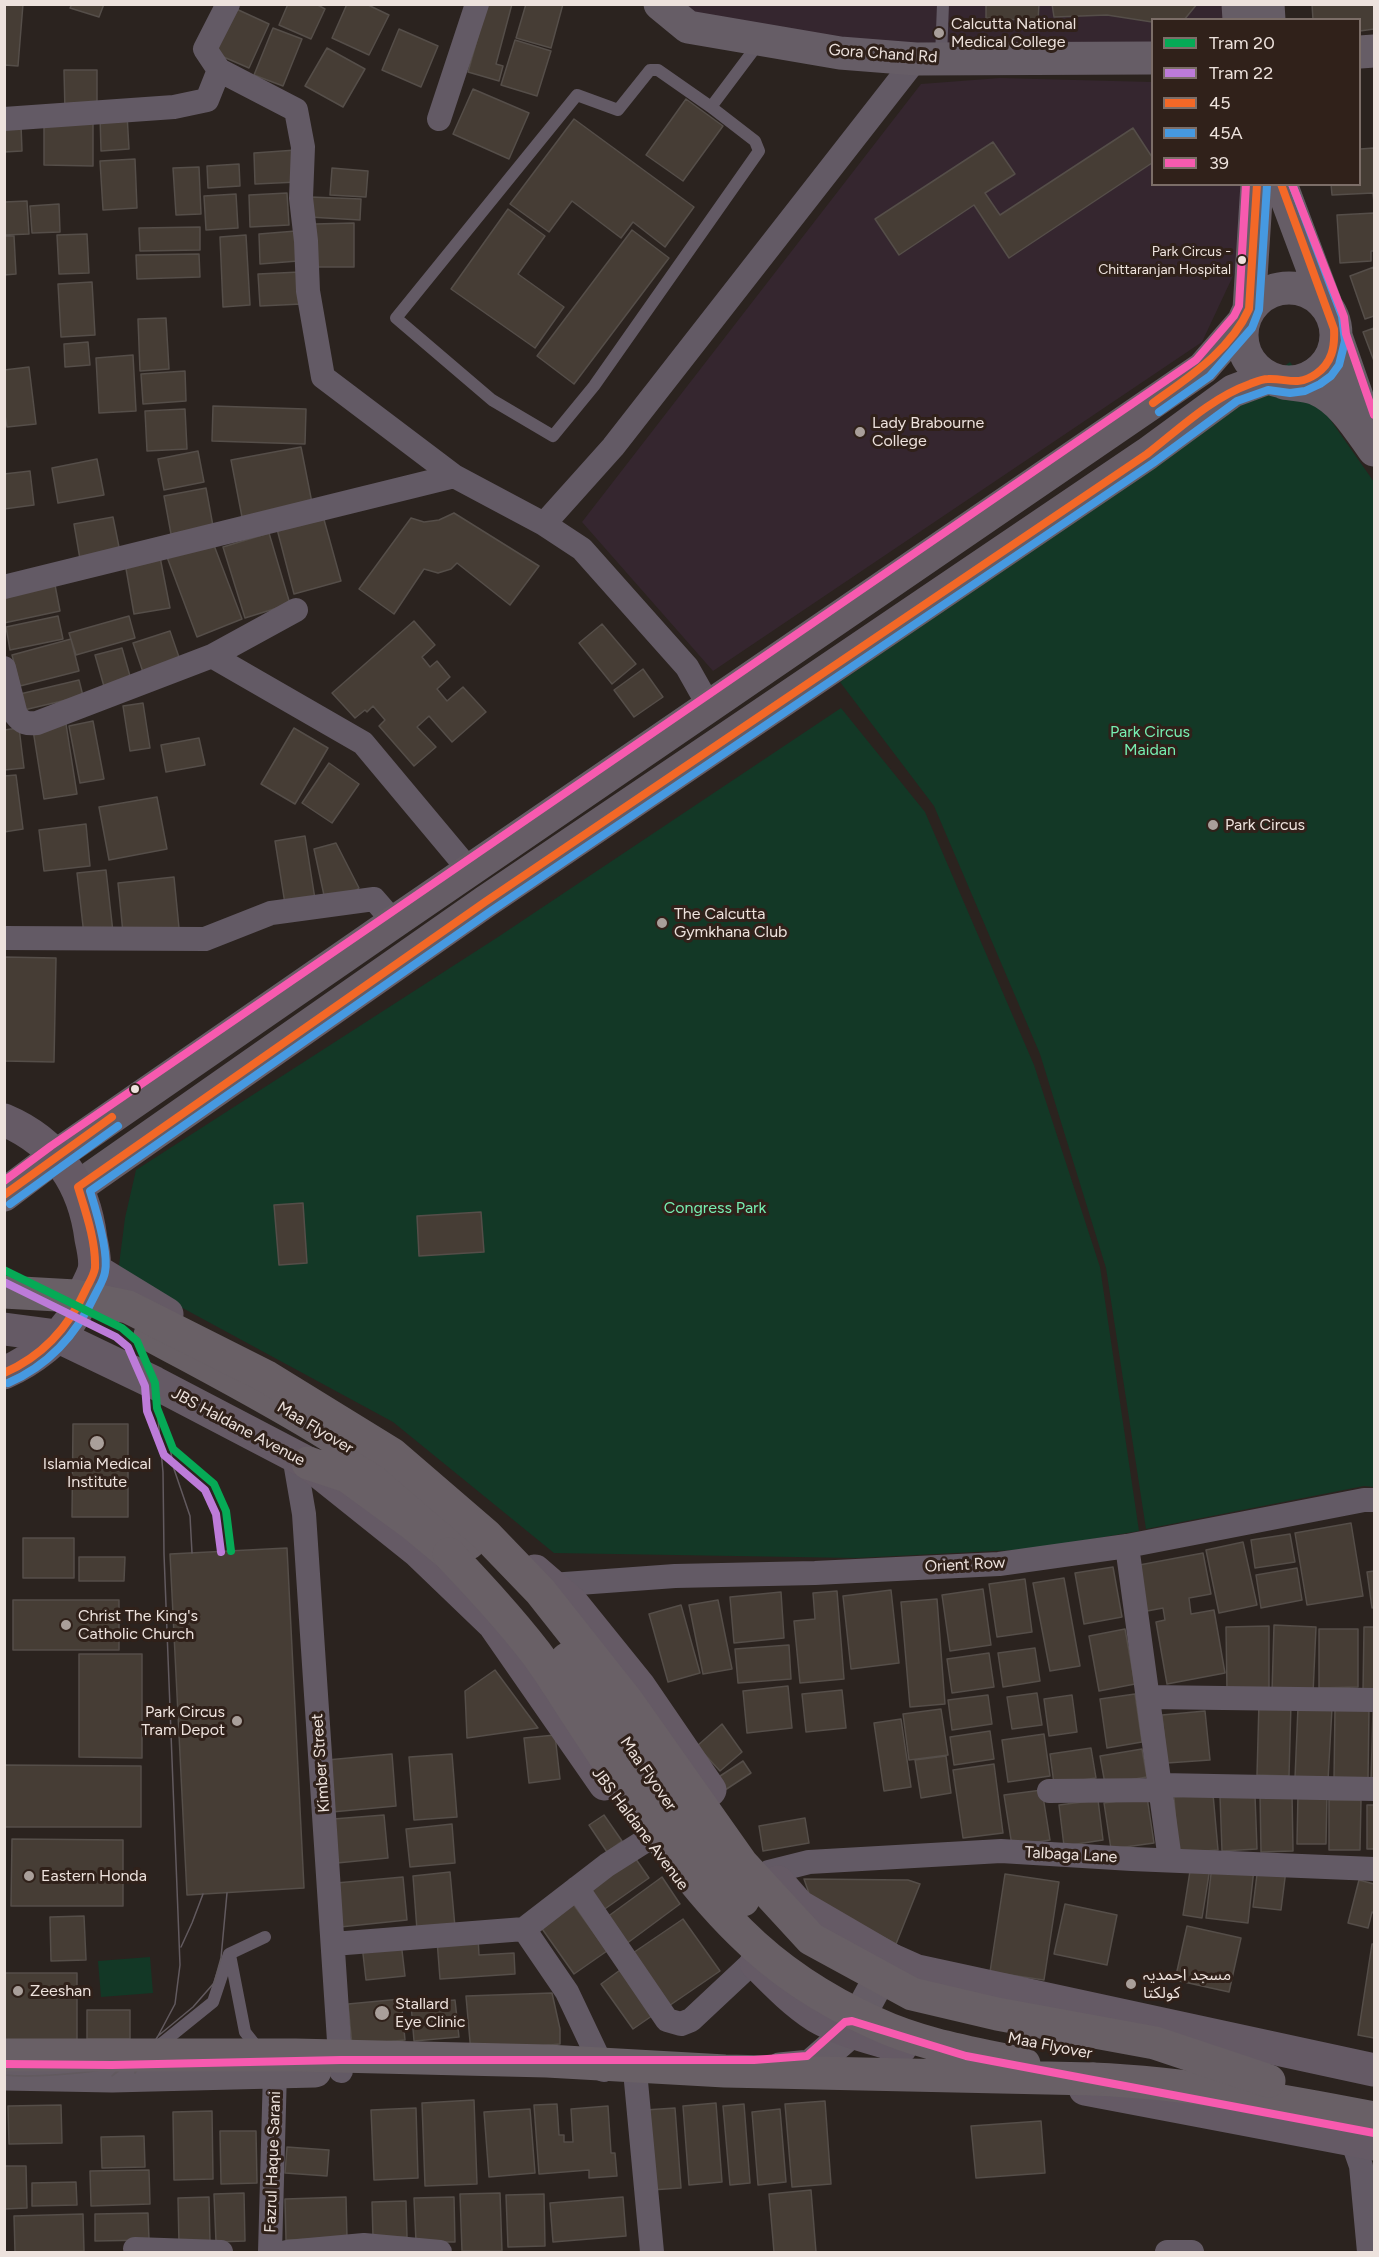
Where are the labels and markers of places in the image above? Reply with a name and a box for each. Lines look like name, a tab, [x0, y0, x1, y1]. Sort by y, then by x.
place label: Calcutta National Medical College	[951, 14, 1076, 52]
marker: Calcutta National Medical College	[932, 26, 946, 40]
place label: Park Circus - Chittaranjan Hospital	[1098, 244, 1231, 276]
marker: Park Circus - Chittaranjan Hospital	[1236, 254, 1248, 266]
place label: Lady Brabourne College	[872, 413, 984, 451]
marker: Lady Brabourne College	[853, 425, 867, 439]
place label: Park Circus	[1225, 815, 1305, 835]
marker: Park Circus	[1206, 818, 1220, 832]
place label: The Calcutta Gymkhana Club	[674, 904, 787, 942]
marker: The Calcutta Gymkhana Club	[655, 916, 669, 930]
unlabelled marker	[129, 1083, 141, 1095]
marker: Islamia Medical Institute	[88, 1434, 106, 1452]
place label: Islamia Medical Institute	[43, 1454, 151, 1492]
place label: Christ The King's Catholic Church	[78, 1606, 198, 1644]
marker: Christ The King's Catholic Church	[59, 1618, 73, 1632]
place label: Park Circus Tram Depot	[141, 1702, 225, 1740]
marker: Park Circus Tram Depot	[230, 1714, 244, 1728]
place label: Eastern Honda	[41, 1866, 147, 1886]
marker: Eastern Honda	[22, 1869, 36, 1883]
place label: مسجد احمدیہ کولکتا	[1143, 1965, 1231, 2003]
marker: مسجد احمدیہ کولکتا	[1124, 1977, 1138, 1991]
place label: Zeeshan	[30, 1981, 91, 2001]
marker: Zeeshan	[11, 1984, 25, 1998]
place label: Stallard Eye Clinic	[395, 1994, 465, 2032]
marker: Stallard Eye Clinic	[373, 2004, 391, 2022]

